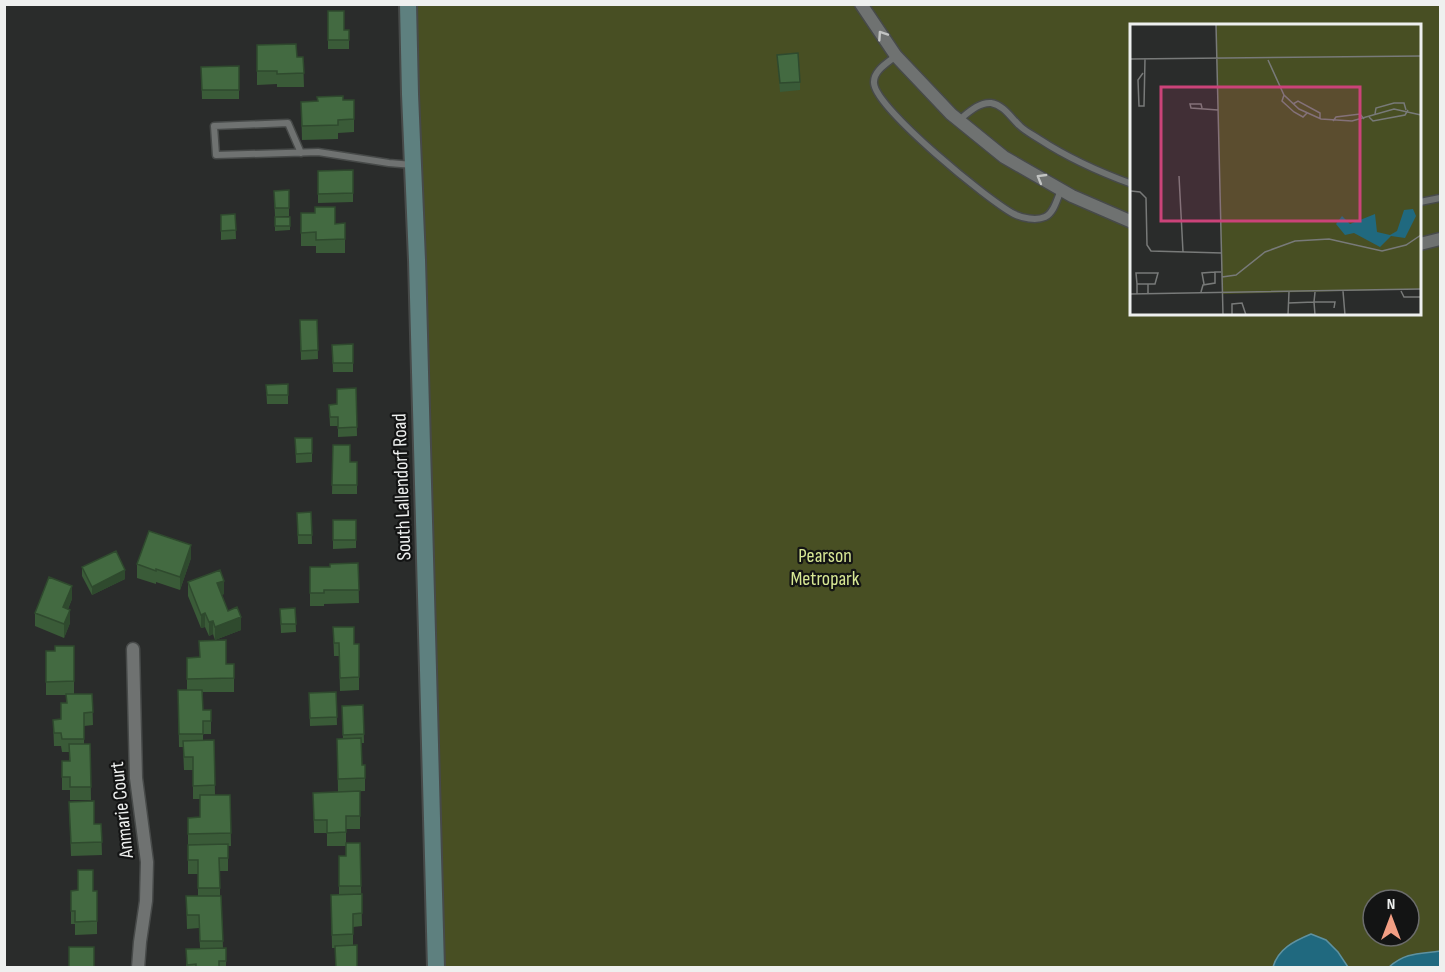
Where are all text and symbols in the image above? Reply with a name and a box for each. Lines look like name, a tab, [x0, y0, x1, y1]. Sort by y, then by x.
inset map	[1130, 24, 1421, 315]
one-way arrow	[878, 31, 889, 42]
one-way arrow	[1037, 174, 1047, 186]
street label: South Lallendorf Road	[387, 413, 417, 561]
park label: Pearson Metropark	[790, 544, 860, 591]
street label: Anmarie Court	[105, 761, 139, 860]
north arrow	[1361, 888, 1421, 948]
text: N	[1387, 895, 1395, 914]

